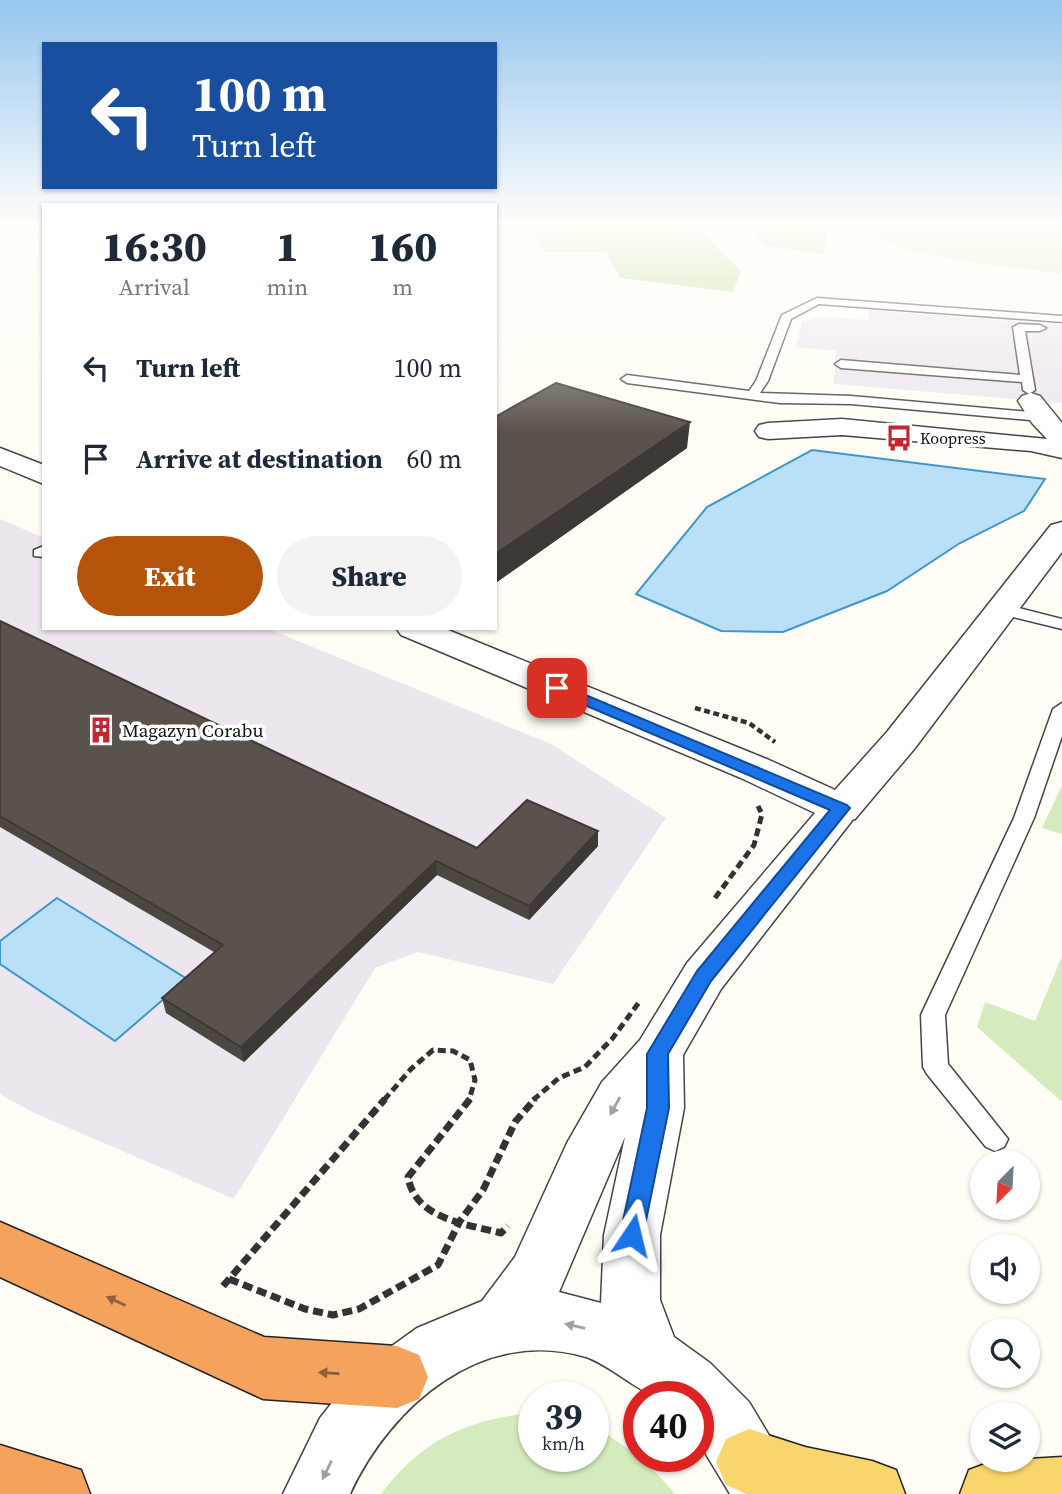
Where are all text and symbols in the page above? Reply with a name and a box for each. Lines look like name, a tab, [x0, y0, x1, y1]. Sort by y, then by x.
text: 100 m	[192, 60, 327, 127]
icon: left	[77, 70, 168, 161]
text: Turn left	[192, 124, 316, 168]
text: 16:30	[102, 217, 207, 275]
text: 1	[276, 217, 299, 275]
text: 160	[368, 217, 437, 275]
text: Arrival	[119, 271, 190, 303]
text: min	[267, 271, 308, 303]
text: m	[392, 271, 413, 303]
icon: left	[77, 349, 115, 387]
text: Turn left	[136, 350, 240, 386]
text: 100 m	[394, 350, 462, 386]
bus stop icon: Koopress	[884, 423, 914, 453]
place label: Koopress	[920, 427, 986, 449]
icon: arrive	[77, 440, 115, 478]
text: Arrive at destination	[136, 441, 383, 477]
text: 60 m	[407, 441, 462, 477]
button: Exit	[77, 536, 263, 616]
button: Share	[277, 536, 462, 616]
pin	[527, 658, 587, 718]
icon: arrive	[538, 669, 576, 707]
building icon: Magazyn Corabu	[86, 715, 116, 745]
place label: Magazyn Corabu	[122, 717, 263, 743]
one-way arrow	[609, 1097, 621, 1116]
north arrow	[970, 1150, 1040, 1220]
map controls	[970, 1150, 1040, 1472]
position arrow	[595, 1198, 669, 1272]
button: sound	[970, 1234, 1040, 1304]
one-way arrow	[106, 1295, 126, 1307]
button: search	[970, 1318, 1040, 1388]
one-way arrow	[564, 1320, 586, 1331]
one-way arrow	[317, 1367, 339, 1378]
speed limit sign: 40	[623, 1381, 714, 1472]
text: 39	[545, 1393, 582, 1441]
button: layers	[970, 1402, 1040, 1472]
text: km/h	[542, 1431, 585, 1456]
one-way arrow	[321, 1460, 332, 1480]

